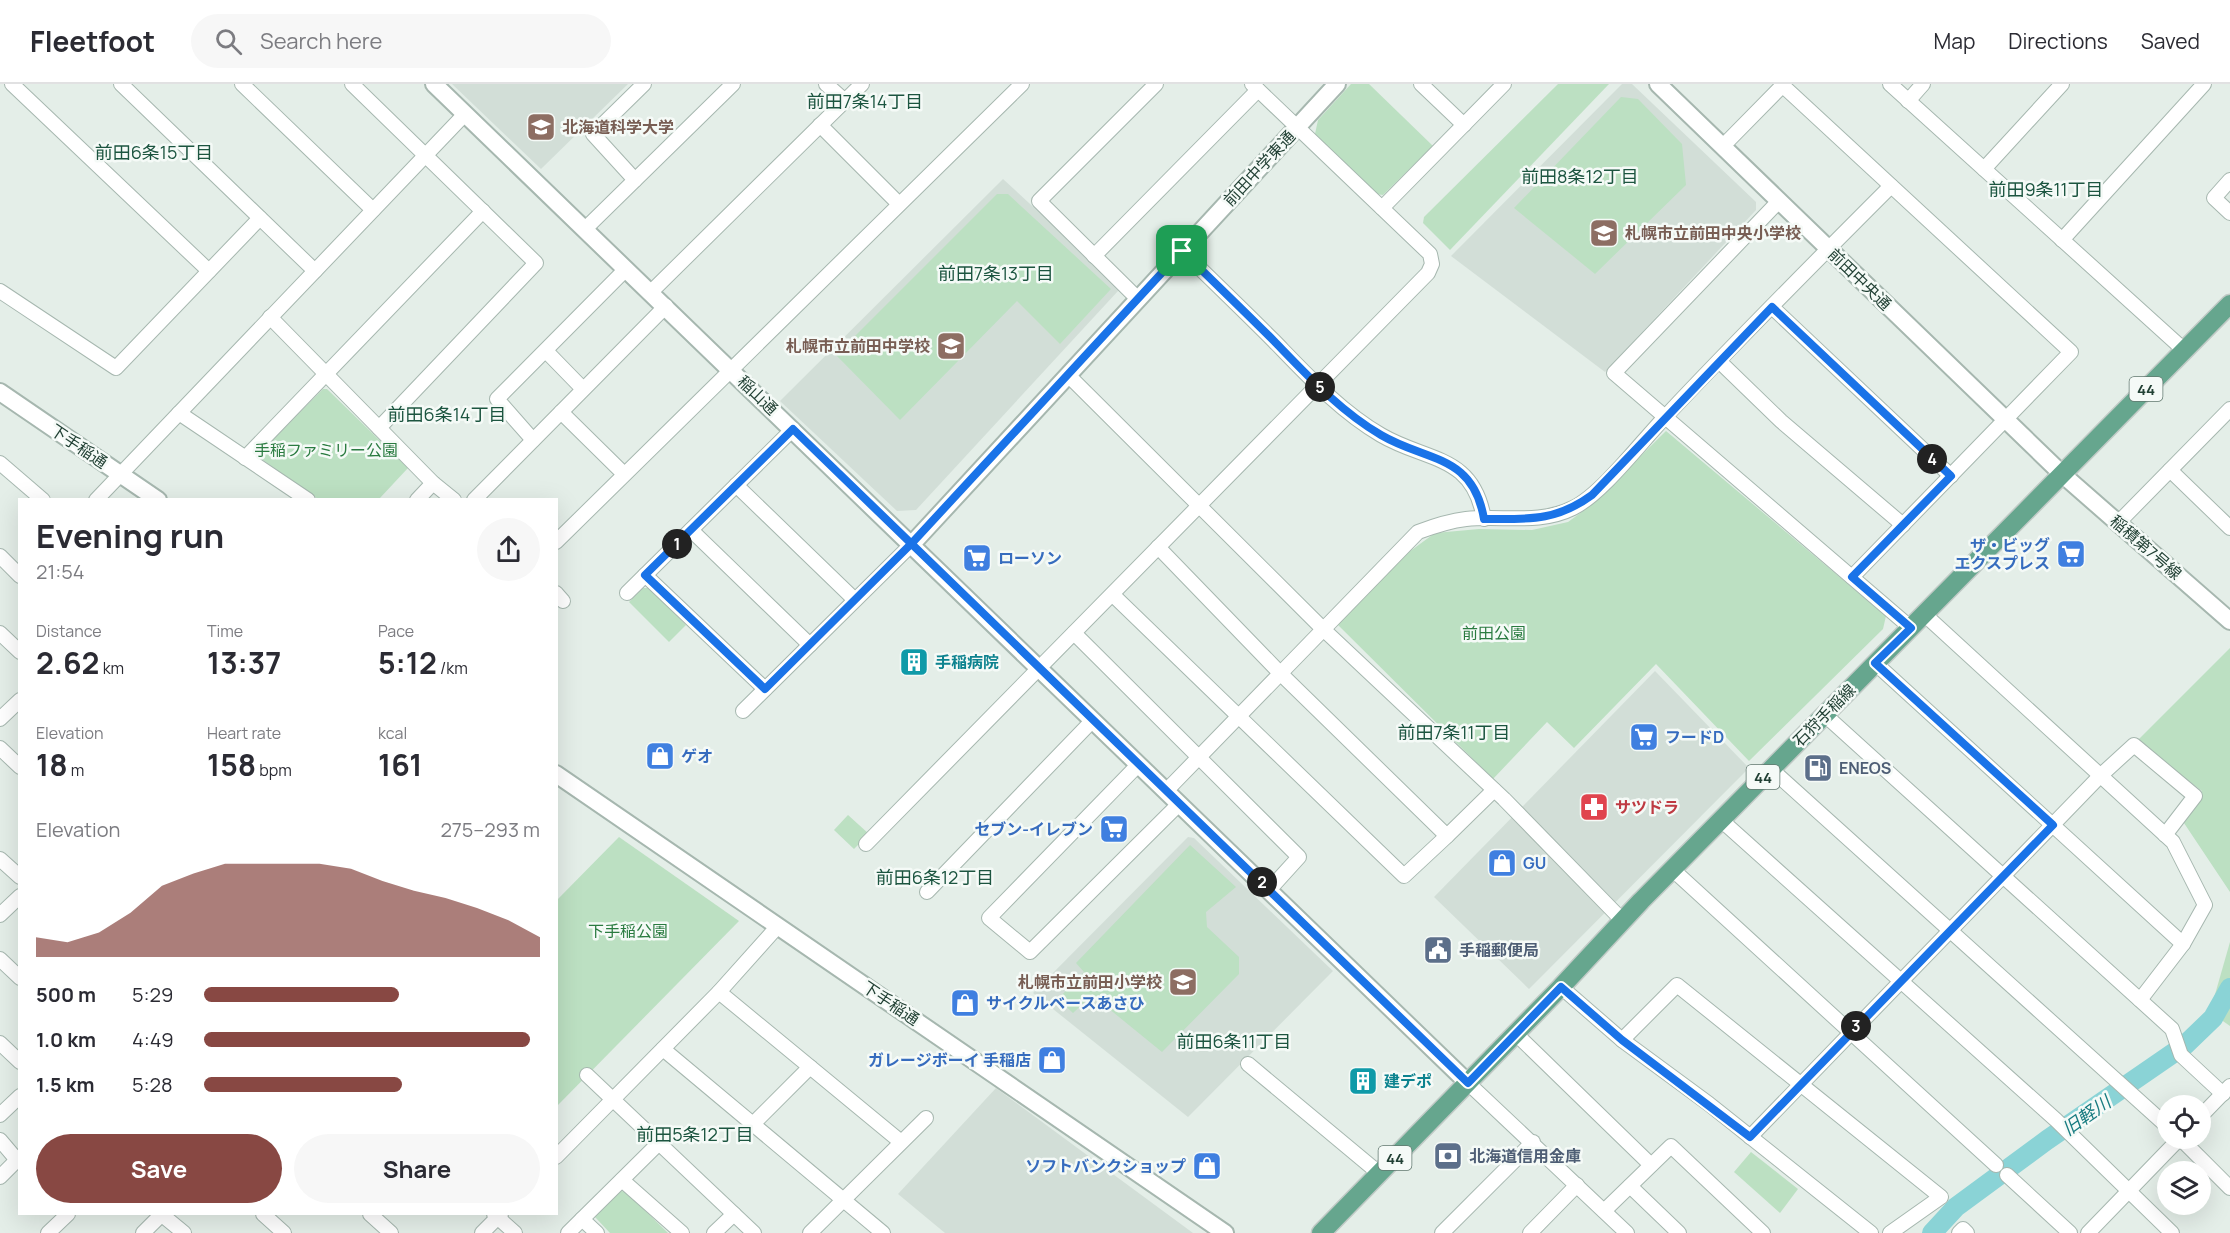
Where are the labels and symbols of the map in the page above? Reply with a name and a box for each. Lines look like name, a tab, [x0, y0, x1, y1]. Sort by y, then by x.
district label: 前田7条14丁目	[807, 89, 923, 113]
school or university icon: 北海道科学大学	[525, 111, 557, 143]
place label: 北海道科学大学	[562, 116, 674, 138]
street label: 前田中学東通	[1218, 125, 1300, 211]
district label: 前田6条15丁目	[95, 140, 213, 164]
district label: 前田8条12丁目	[1521, 164, 1639, 188]
district label: 前田9条11丁目	[1988, 177, 2104, 201]
school or university icon: 札幌市立前田中央小学校	[1588, 217, 1620, 249]
place label: 札幌市立前田中央小学校	[1625, 222, 1801, 244]
pin	[1156, 225, 1207, 276]
street label: 前田中央通	[1824, 243, 1896, 315]
district label: 前田7条13丁目	[938, 261, 1054, 285]
school or university icon: 札幌市立前田中学校	[935, 330, 967, 362]
place label: 札幌市立前田中学校	[786, 335, 930, 357]
street label: 稲山通	[733, 370, 783, 420]
pin: 5	[1305, 372, 1335, 402]
road number: 44	[2130, 377, 2162, 401]
district label: 前田6条14丁目	[388, 402, 506, 426]
street label: 下手稲通	[46, 419, 112, 473]
park label: 手稲ファミリー公園	[254, 439, 398, 461]
pin: 4	[1917, 444, 1947, 474]
street label: 稲積第7号線	[2106, 510, 2186, 584]
pin: 1	[662, 529, 692, 559]
place label: ザ・ビッグ エクスプレス	[1954, 534, 2050, 574]
supermarket icon: ザ・ビッグ エクスプレス	[2055, 538, 2087, 570]
supermarket icon: ローソン	[961, 542, 993, 574]
place label: ローソン	[998, 547, 1062, 569]
park label: 前田公園	[1462, 622, 1526, 644]
building icon: 手稲病院	[898, 646, 930, 678]
place label: 手稲病院	[935, 651, 999, 673]
street label: 石狩手稲線	[1788, 679, 1860, 751]
district label: 前田7条11丁目	[1397, 720, 1511, 744]
supermarket icon: フードD	[1628, 721, 1660, 753]
place label: フードD	[1665, 726, 1724, 748]
shop icon: ゲオ	[644, 740, 676, 772]
place label: ゲオ	[681, 745, 713, 767]
fuel station icon: ENEOS	[1802, 752, 1834, 784]
place label: ENEOS	[1839, 757, 1891, 779]
road number: 44	[1746, 765, 1780, 789]
pharmacy icon: サツドラ	[1578, 791, 1610, 823]
place label: サツドラ	[1615, 796, 1679, 818]
supermarket icon: セブン-イレブン	[1098, 813, 1130, 845]
place label: セブン-イレブン	[974, 818, 1093, 840]
shop icon: GU	[1486, 847, 1518, 879]
place label: GU	[1523, 852, 1546, 874]
district label: 前田6条12丁目	[876, 865, 994, 889]
pin: 2	[1247, 867, 1277, 897]
park label: 下手稲公園	[588, 920, 668, 942]
public building icon: 手稲郵便局	[1422, 934, 1454, 966]
place label: 手稲郵便局	[1459, 939, 1539, 961]
school or university icon: 札幌市立前田小学校	[1167, 966, 1199, 998]
place label: 札幌市立前田小学校	[1018, 971, 1162, 993]
street label: 下手稲通	[858, 976, 924, 1030]
shop icon: サイクルベースあさひ	[949, 987, 981, 1019]
place label: サイクルベースあさひ	[986, 992, 1144, 1014]
pin: 3	[1841, 1011, 1871, 1041]
district label: 前田6条11丁目	[1176, 1029, 1292, 1053]
shop icon: ガレージボーイ 手稲店	[1036, 1044, 1068, 1076]
place label: ガレージボーイ 手稲店	[868, 1049, 1031, 1071]
building icon: 建デポ	[1347, 1065, 1379, 1097]
place label: 建デポ	[1384, 1070, 1432, 1092]
water label: 旧軽川	[2057, 1089, 2117, 1140]
district label: 前田5条12丁目	[636, 1122, 754, 1146]
bank icon: 北海道信用金庫	[1432, 1140, 1464, 1172]
place label: 北海道信用金庫	[1469, 1145, 1581, 1167]
road number: 44	[1378, 1146, 1412, 1170]
shop icon: ソフトバンクショップ	[1191, 1150, 1223, 1182]
place label: ソフトバンクショップ	[1025, 1155, 1186, 1177]

